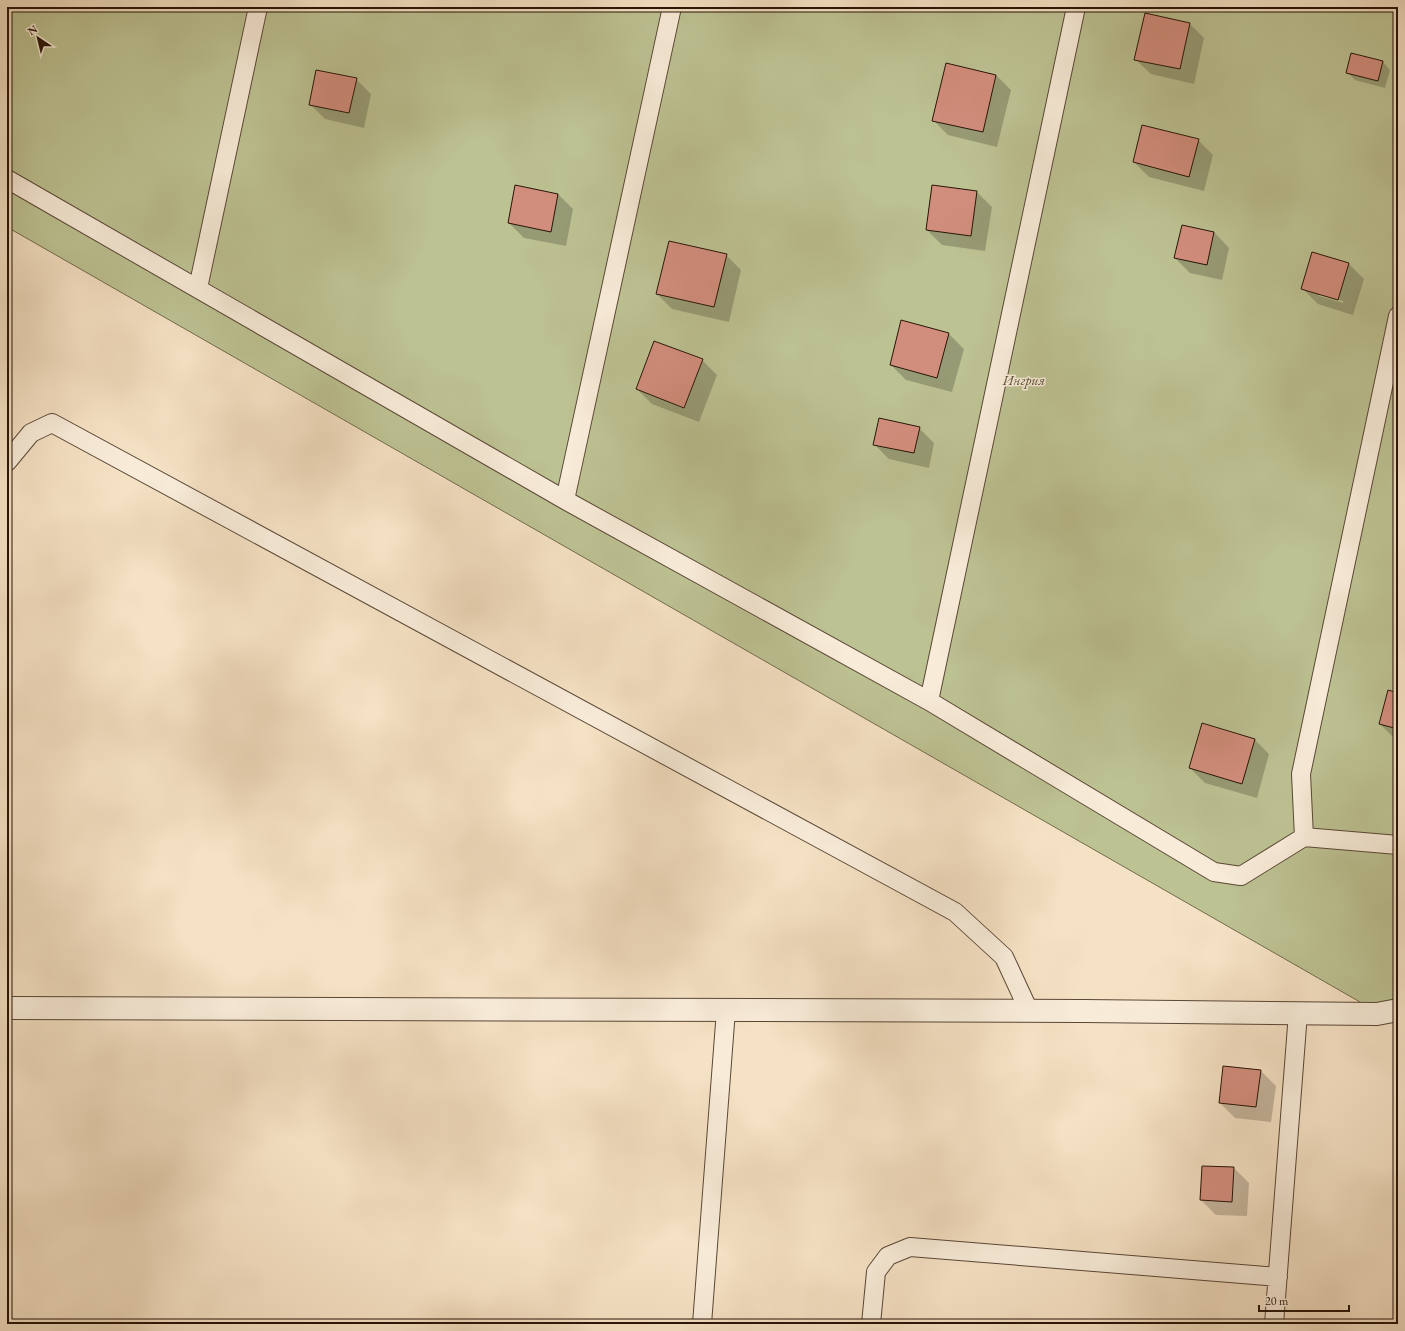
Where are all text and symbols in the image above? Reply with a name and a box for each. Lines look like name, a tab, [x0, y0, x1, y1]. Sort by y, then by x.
north arrow	[18, 18, 58, 58]
text: N	[25, 21, 40, 38]
park label: Ингрия	[1002, 371, 1045, 389]
scale bar	[1259, 1287, 1349, 1313]
text: 20 m	[1265, 1293, 1289, 1309]

